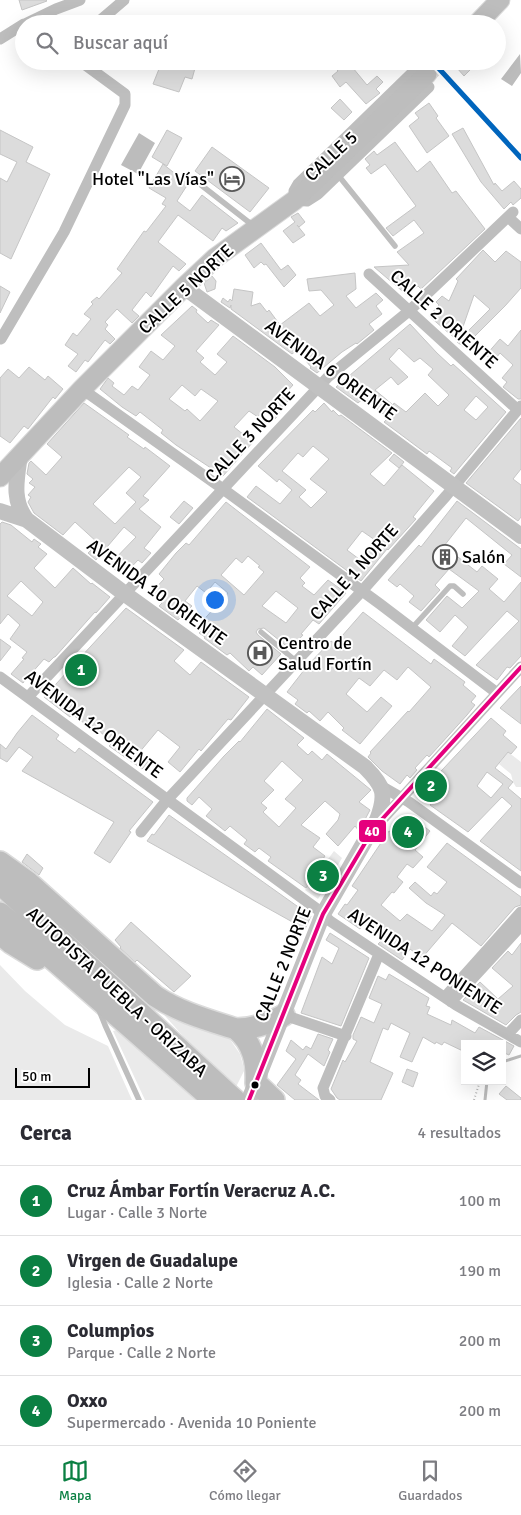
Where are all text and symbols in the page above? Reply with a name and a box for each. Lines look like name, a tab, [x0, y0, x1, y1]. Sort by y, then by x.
search box	[15, 15, 506, 70]
icon: search	[33, 29, 61, 57]
text: Buscar aquí	[73, 31, 168, 55]
street label: CALLE 5	[300, 126, 362, 186]
hotel icon: Hotel "Las Vías"	[219, 166, 245, 192]
place label: Hotel "Las Vías"	[92, 168, 214, 190]
street label: CALLE 5 NORTE	[134, 239, 238, 339]
street label: CALLE 2 ORIENTE	[386, 265, 502, 373]
street label: AVENIDA 6 ORIENTE	[261, 315, 401, 425]
street label: CALLE 3 NORTE	[200, 383, 300, 487]
street label: CALLE 1 NORTE	[305, 519, 403, 625]
street label: AVENIDA 10 ORIENTE	[83, 534, 231, 650]
building icon: Salón	[432, 544, 458, 570]
place label: Salón	[462, 546, 505, 568]
your location	[202, 587, 228, 613]
place label: Centro de Salud Fortín	[278, 632, 372, 675]
hospital icon: Centro de Salud Fortín	[247, 640, 273, 666]
pin: 1	[65, 651, 97, 689]
street label: AVENIDA 12 ORIENTE	[21, 665, 167, 783]
pin: 2	[415, 767, 447, 805]
pin: 4	[392, 813, 424, 851]
line badge: 40	[358, 819, 387, 843]
text: 40	[364, 823, 380, 840]
pin: 3	[307, 857, 339, 895]
street label: AUTOPISTA PUEBLA - ORIZABA	[22, 902, 212, 1082]
street label: CALLE 2 NORTE	[250, 903, 316, 1025]
street label: AVENIDA 12 PONIENTE	[344, 903, 506, 1019]
map controls	[461, 1040, 506, 1085]
button: layers	[461, 1040, 506, 1085]
scale bar	[15, 1065, 90, 1088]
text: 50 m	[22, 1068, 51, 1085]
unlabelled marker	[250, 1080, 260, 1090]
text: Cerca	[20, 1120, 72, 1146]
text: 4 resultados	[418, 1123, 501, 1143]
text: Cruz Ámbar Fortín Veracruz A.C.	[67, 1179, 335, 1203]
text: 1	[32, 1191, 40, 1211]
text: 100 m	[459, 1191, 501, 1211]
text: Lugar · Calle 3 Norte	[67, 1203, 207, 1223]
text: Virgen de Guadalupe	[67, 1249, 238, 1273]
text: 2	[32, 1261, 40, 1281]
text: 190 m	[459, 1261, 501, 1281]
text: Iglesia · Calle 2 Norte	[67, 1273, 213, 1293]
text: Columpios	[67, 1319, 154, 1343]
text: 3	[32, 1331, 40, 1351]
text: 200 m	[459, 1331, 501, 1351]
text: Parque · Calle 2 Norte	[67, 1343, 216, 1363]
text: Oxxo	[67, 1389, 107, 1413]
text: 4	[32, 1401, 40, 1421]
text: 200 m	[459, 1401, 501, 1421]
text: Supermercado · Avenida 10 Poniente	[67, 1413, 316, 1433]
tab: Mapa	[59, 1457, 92, 1504]
tab: Cómo llegar	[209, 1457, 281, 1504]
tab: Guardados	[398, 1457, 462, 1504]

